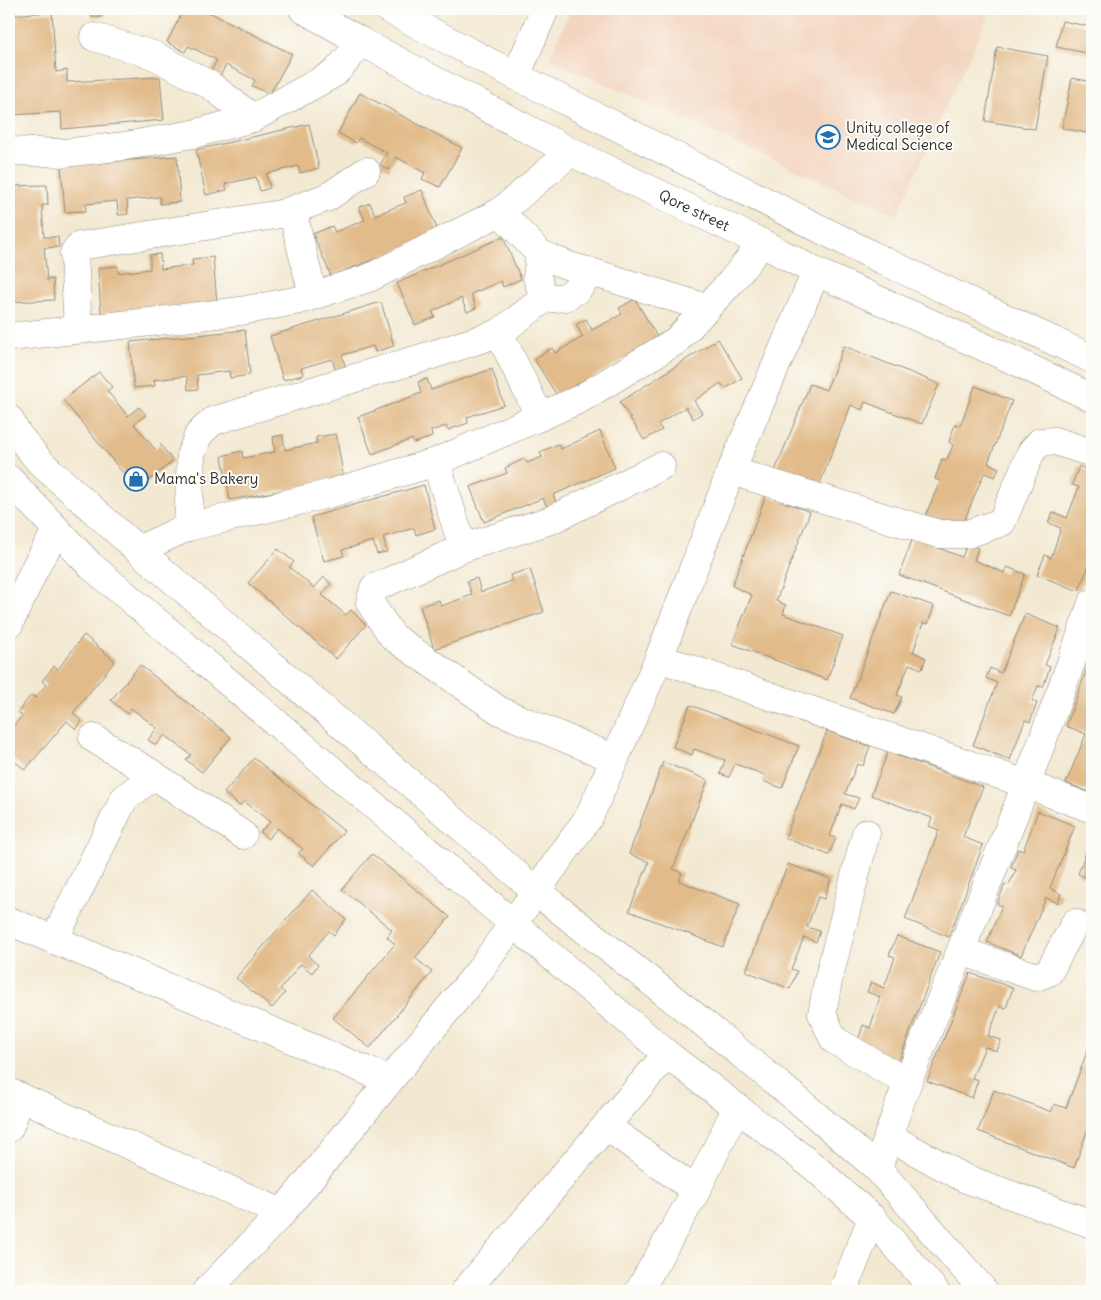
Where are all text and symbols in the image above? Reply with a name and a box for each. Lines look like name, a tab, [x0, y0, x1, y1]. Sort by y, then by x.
place label: Unity college of Medical Science	[846, 118, 953, 154]
school or university icon: Unity college of Medical Science	[815, 124, 841, 150]
street label: Qore street	[656, 185, 733, 235]
shop icon: Mama's Bakery	[123, 466, 149, 492]
place label: Mama's Bakery	[154, 469, 258, 488]

